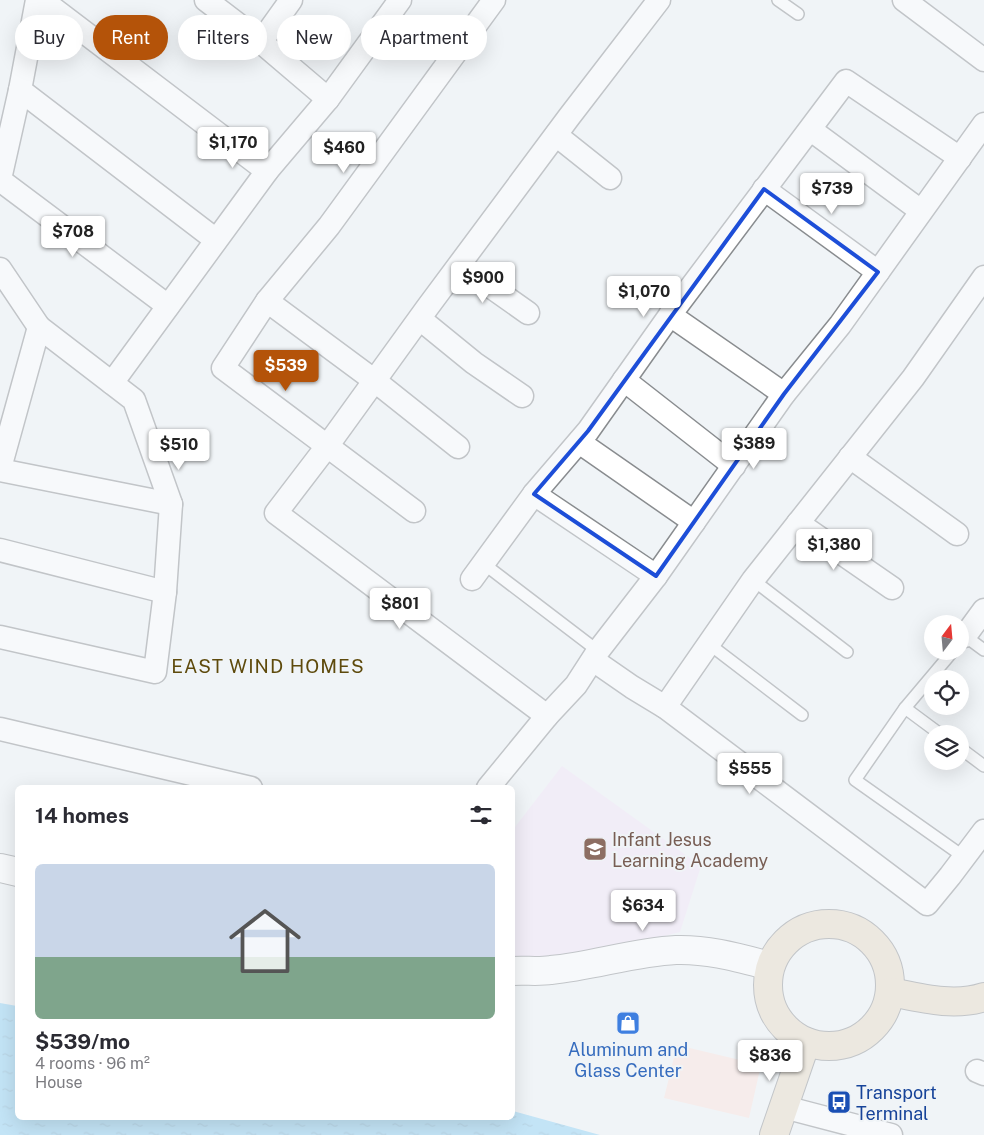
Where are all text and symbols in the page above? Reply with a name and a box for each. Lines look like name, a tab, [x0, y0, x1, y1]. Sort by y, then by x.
chip: Buy	[15, 15, 83, 60]
chip: Rent	[93, 15, 168, 60]
chip: Filters	[178, 15, 267, 60]
chip: New	[277, 15, 351, 60]
chip: Apartment	[361, 15, 487, 60]
pin: $1,170	[192, 126, 274, 169]
pin: $460	[314, 132, 374, 174]
text: $1,170	[208, 133, 258, 152]
text: $460	[323, 138, 365, 157]
pin: $739	[802, 172, 862, 215]
text: $739	[811, 179, 853, 198]
pin: $708	[43, 216, 103, 258]
text: $708	[52, 222, 94, 241]
pin: $900	[453, 262, 513, 304]
text: $900	[462, 268, 504, 287]
pin: $1,070	[603, 276, 685, 318]
text: $1,070	[618, 282, 670, 301]
pin: $539	[256, 350, 316, 392]
text: $539	[265, 356, 307, 375]
pin: $510	[149, 428, 209, 471]
pin: $389	[724, 428, 784, 470]
text: $389	[733, 434, 775, 453]
text: $510	[160, 435, 198, 454]
pin: $1,380	[793, 528, 875, 571]
text: $1,380	[807, 535, 861, 554]
pin: $801	[370, 588, 430, 630]
text: $801	[381, 594, 419, 613]
north arrow	[924, 615, 969, 660]
map controls	[924, 615, 969, 770]
district label: EAST WIND HOMES	[171, 655, 365, 677]
button: locate	[924, 670, 969, 715]
button: layers	[924, 725, 969, 770]
pin: $555	[720, 752, 780, 795]
text: $555	[728, 759, 772, 778]
icon: filters	[467, 801, 495, 829]
text: 14 homes	[35, 803, 129, 828]
place label: Infant Jesus Learning Academy	[612, 829, 768, 871]
school or university icon: Infant Jesus Learning Academy	[582, 836, 608, 862]
pin: $634	[613, 890, 673, 932]
icon: home	[220, 896, 310, 986]
text: $634	[622, 896, 664, 915]
shop icon: Aluminum and Glass Center	[615, 1010, 641, 1036]
text: $539/mo	[35, 1029, 130, 1054]
place label: Aluminum and Glass Center	[568, 1039, 688, 1081]
pin: $836	[740, 1040, 800, 1082]
text: $836	[749, 1046, 791, 1065]
text: 4 rooms · 96 m²	[35, 1054, 150, 1073]
text: House	[35, 1073, 83, 1092]
place label: Transport Terminal	[856, 1082, 937, 1124]
bus stop icon: Transport Terminal	[826, 1089, 852, 1115]

